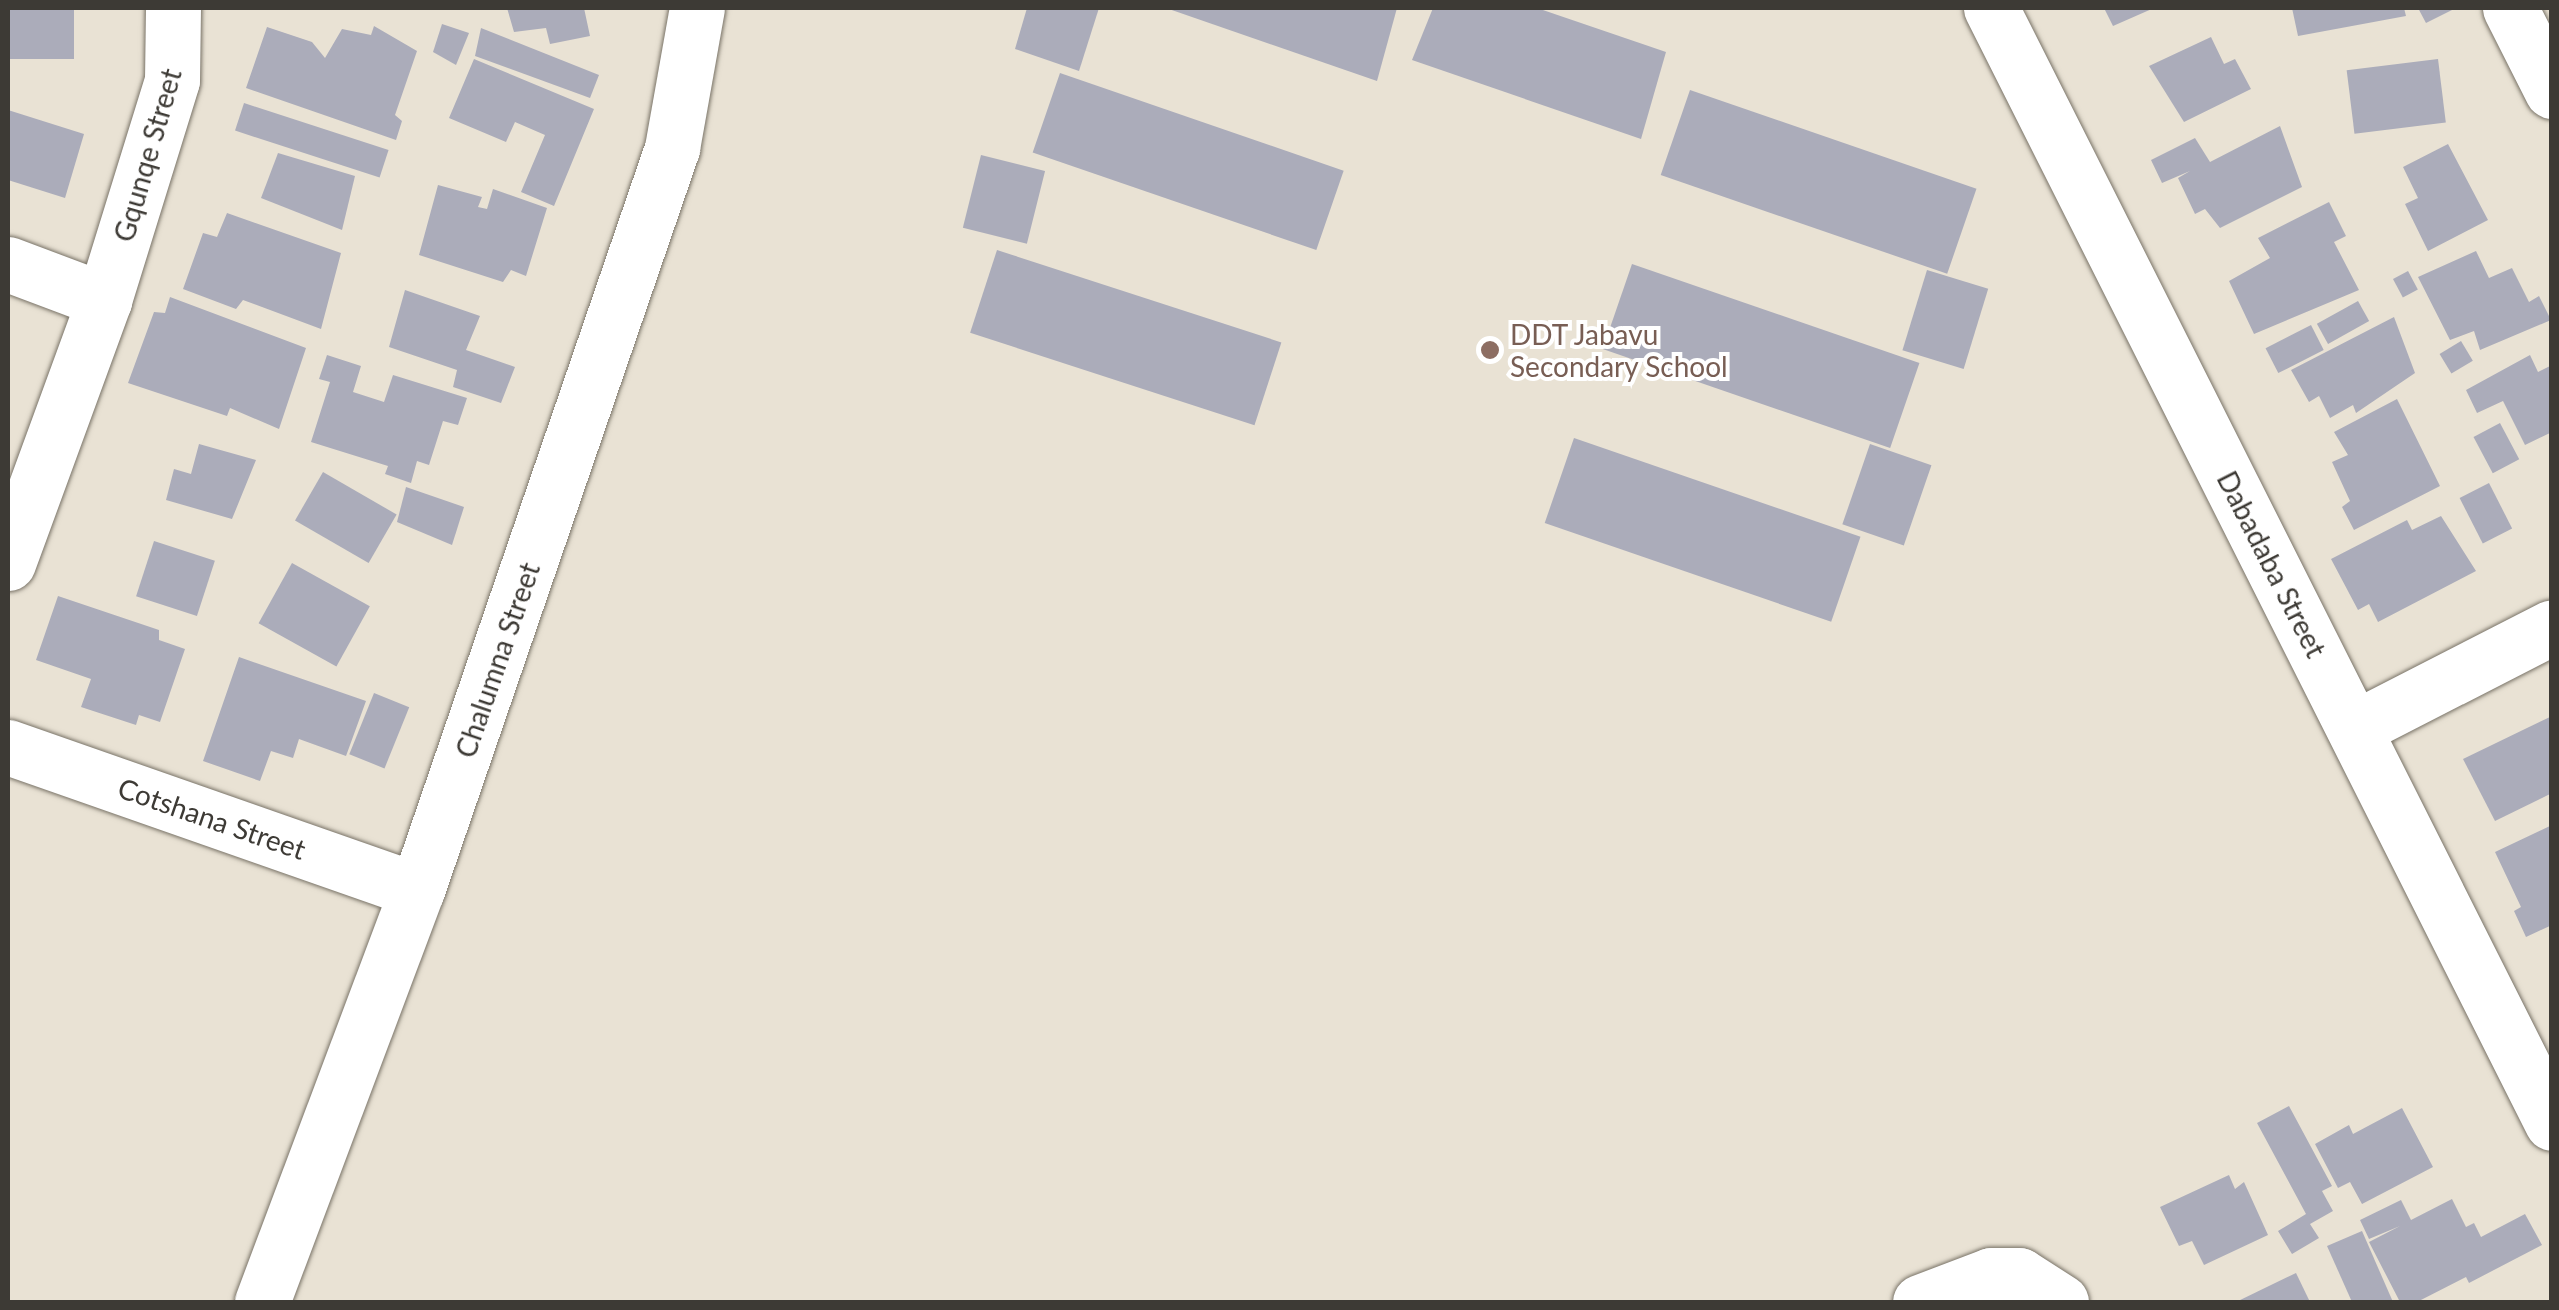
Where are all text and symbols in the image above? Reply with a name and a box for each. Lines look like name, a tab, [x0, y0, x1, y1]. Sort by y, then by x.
street label: Gqunqe Street	[106, 65, 188, 245]
place label: DDT Jabavu Secondary School	[1510, 317, 1728, 383]
marker: DDT Jabavu Secondary School	[1479, 339, 1501, 361]
street label: Dabadaba Street	[2211, 465, 2333, 663]
street label: Chalumna Street	[448, 558, 546, 762]
street label: Cotshana Street	[114, 770, 310, 866]

